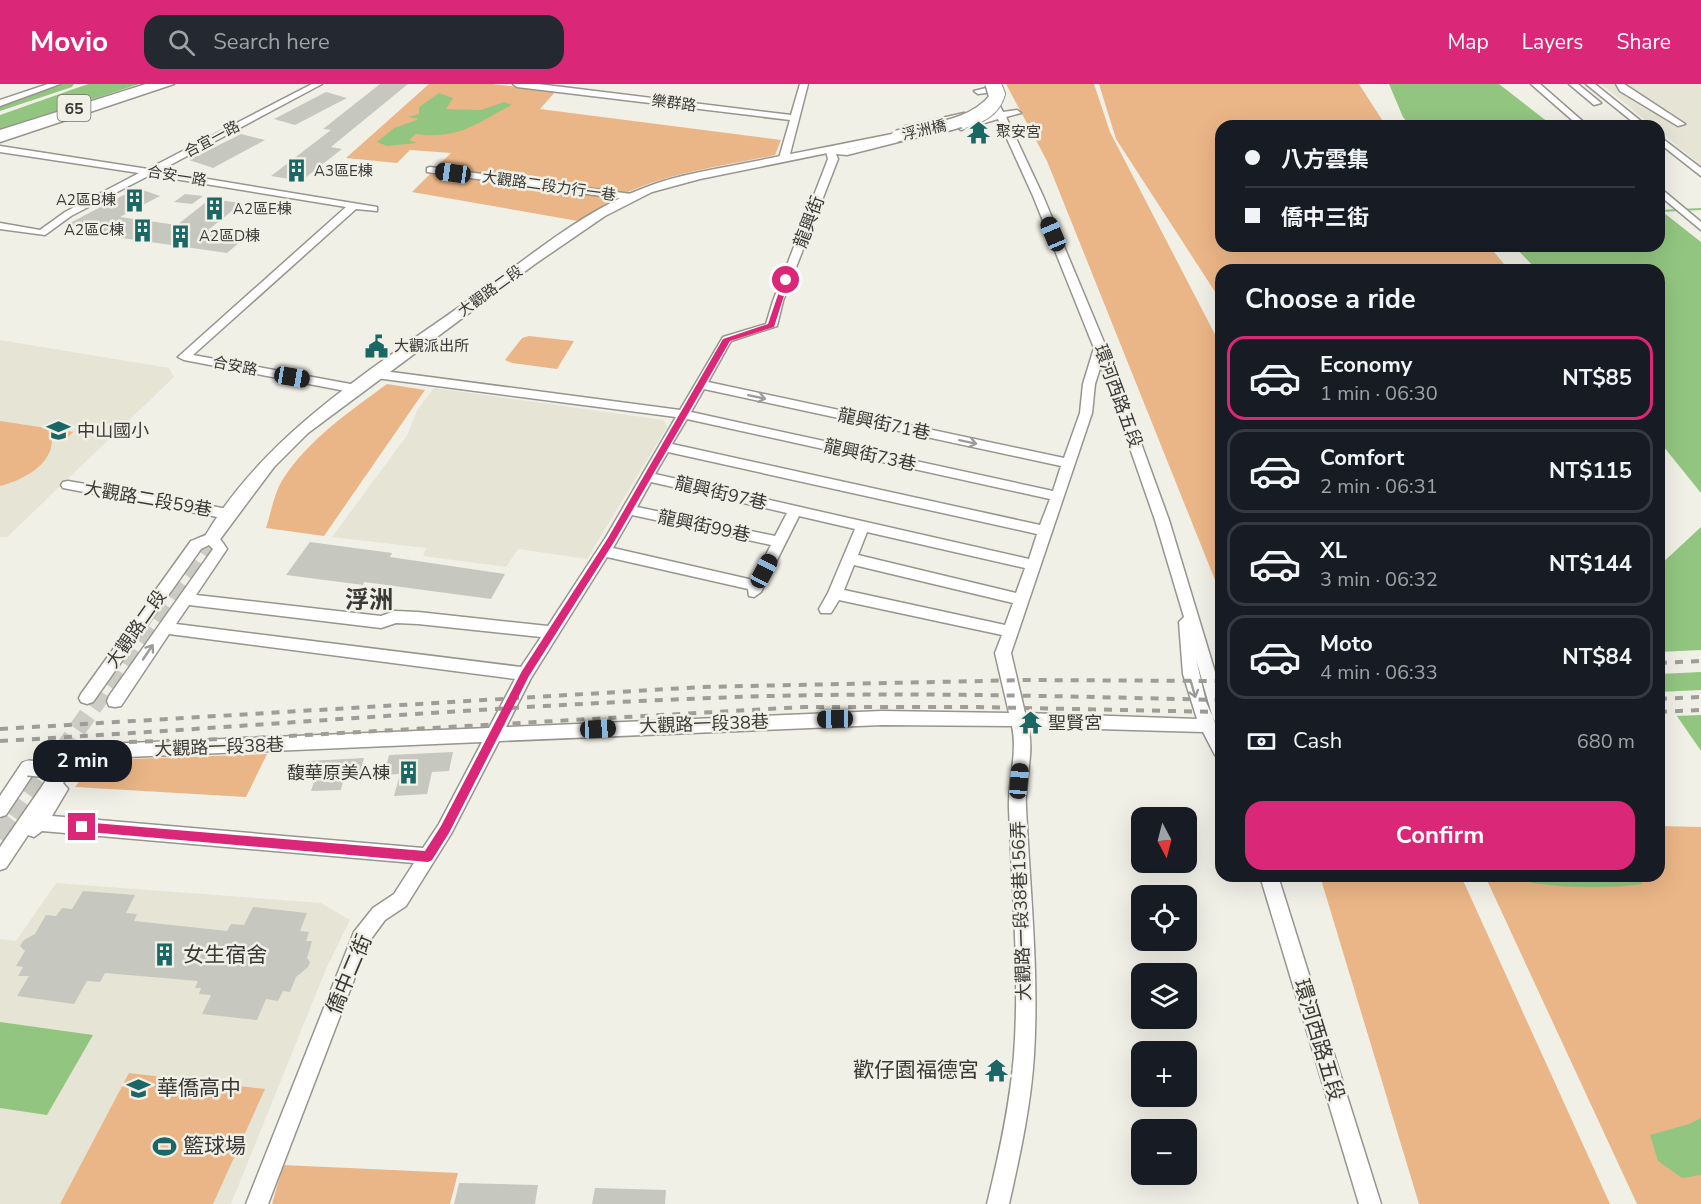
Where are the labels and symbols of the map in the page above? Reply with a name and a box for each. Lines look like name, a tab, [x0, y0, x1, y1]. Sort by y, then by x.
street label: 樂群路	[650, 90, 698, 116]
road number: 65	[58, 95, 90, 121]
street label: 浮洲橋	[900, 115, 948, 145]
street label: 合宜一路	[181, 116, 243, 162]
temple icon: 聚安宮	[965, 119, 991, 145]
place label: 聚安宮	[996, 122, 1041, 142]
building icon: A3區E棟	[283, 158, 309, 184]
street label: 合安一路	[146, 161, 208, 191]
place label: A3區E棟	[314, 161, 373, 181]
car	[434, 162, 472, 184]
street label: 大觀路二段力行一巷	[481, 167, 617, 205]
building icon: A2區B棟	[121, 187, 147, 213]
place label: A2區B棟	[56, 190, 116, 210]
street label: 龍興街	[788, 192, 830, 252]
building icon: A2區E棟	[202, 196, 228, 222]
place label: A2區E棟	[233, 199, 292, 219]
car	[1038, 214, 1068, 254]
building icon: A2區C棟	[129, 217, 155, 243]
place label: A2區C棟	[64, 220, 124, 240]
building icon: A2區D棟	[168, 223, 194, 249]
place label: A2區D棟	[199, 226, 260, 246]
street label: 大觀路二段	[454, 261, 526, 321]
route start	[772, 266, 799, 293]
public building icon: 大觀派出所	[363, 333, 389, 359]
place label: 大觀派出所	[394, 336, 469, 356]
street label: 環河西路五段	[1088, 341, 1148, 451]
street label: 合安路	[211, 352, 259, 380]
car	[273, 365, 311, 389]
one-way arrow	[747, 391, 766, 403]
street label: 龍興街71巷	[836, 403, 932, 445]
school or university icon: 中山國小	[46, 418, 72, 444]
place label: 中山國小	[77, 419, 149, 443]
street label: 龍興街73巷	[822, 434, 918, 476]
one-way arrow	[958, 437, 977, 448]
street label: 龍興街97巷	[673, 471, 769, 515]
street label: 大觀路二段59巷	[82, 476, 214, 522]
street label: 龍興街99巷	[656, 505, 752, 547]
car	[748, 551, 780, 591]
district label: 浮洲	[345, 584, 393, 616]
street label: 大觀路二段	[100, 585, 172, 673]
one-way arrow	[142, 644, 154, 661]
one-way arrow	[1187, 679, 1199, 698]
street label: 大觀路一段38巷	[639, 710, 769, 738]
car	[817, 710, 853, 728]
temple icon: 聖賢宮	[1017, 710, 1043, 736]
place label: 聖賢宮	[1048, 711, 1102, 735]
car	[580, 719, 616, 739]
street label: 大觀路一段38巷	[154, 733, 284, 761]
callout: 2 min	[32, 740, 132, 782]
building icon: 馥華原美A棟	[395, 760, 421, 786]
place label: 馥華原美A棟	[287, 761, 390, 785]
car	[1008, 762, 1030, 800]
north arrow	[1131, 807, 1197, 873]
route end	[68, 813, 95, 840]
street label: 大觀路一段38巷156弄	[1006, 821, 1036, 1001]
street label: 僑中二街	[320, 930, 378, 1018]
place label: 女生宿舍	[183, 941, 267, 969]
building icon: 女生宿舍	[152, 942, 178, 968]
street label: 環河西路五段	[1287, 976, 1351, 1104]
place label: 歡仔園福德宮	[853, 1056, 979, 1084]
temple icon: 歡仔園福德宮	[984, 1057, 1010, 1083]
place label: 華僑高中	[157, 1074, 241, 1102]
school or university icon: 華僑高中	[126, 1075, 152, 1101]
place label: 籃球場	[183, 1132, 246, 1160]
sports icon: 籃球場	[152, 1133, 178, 1159]

